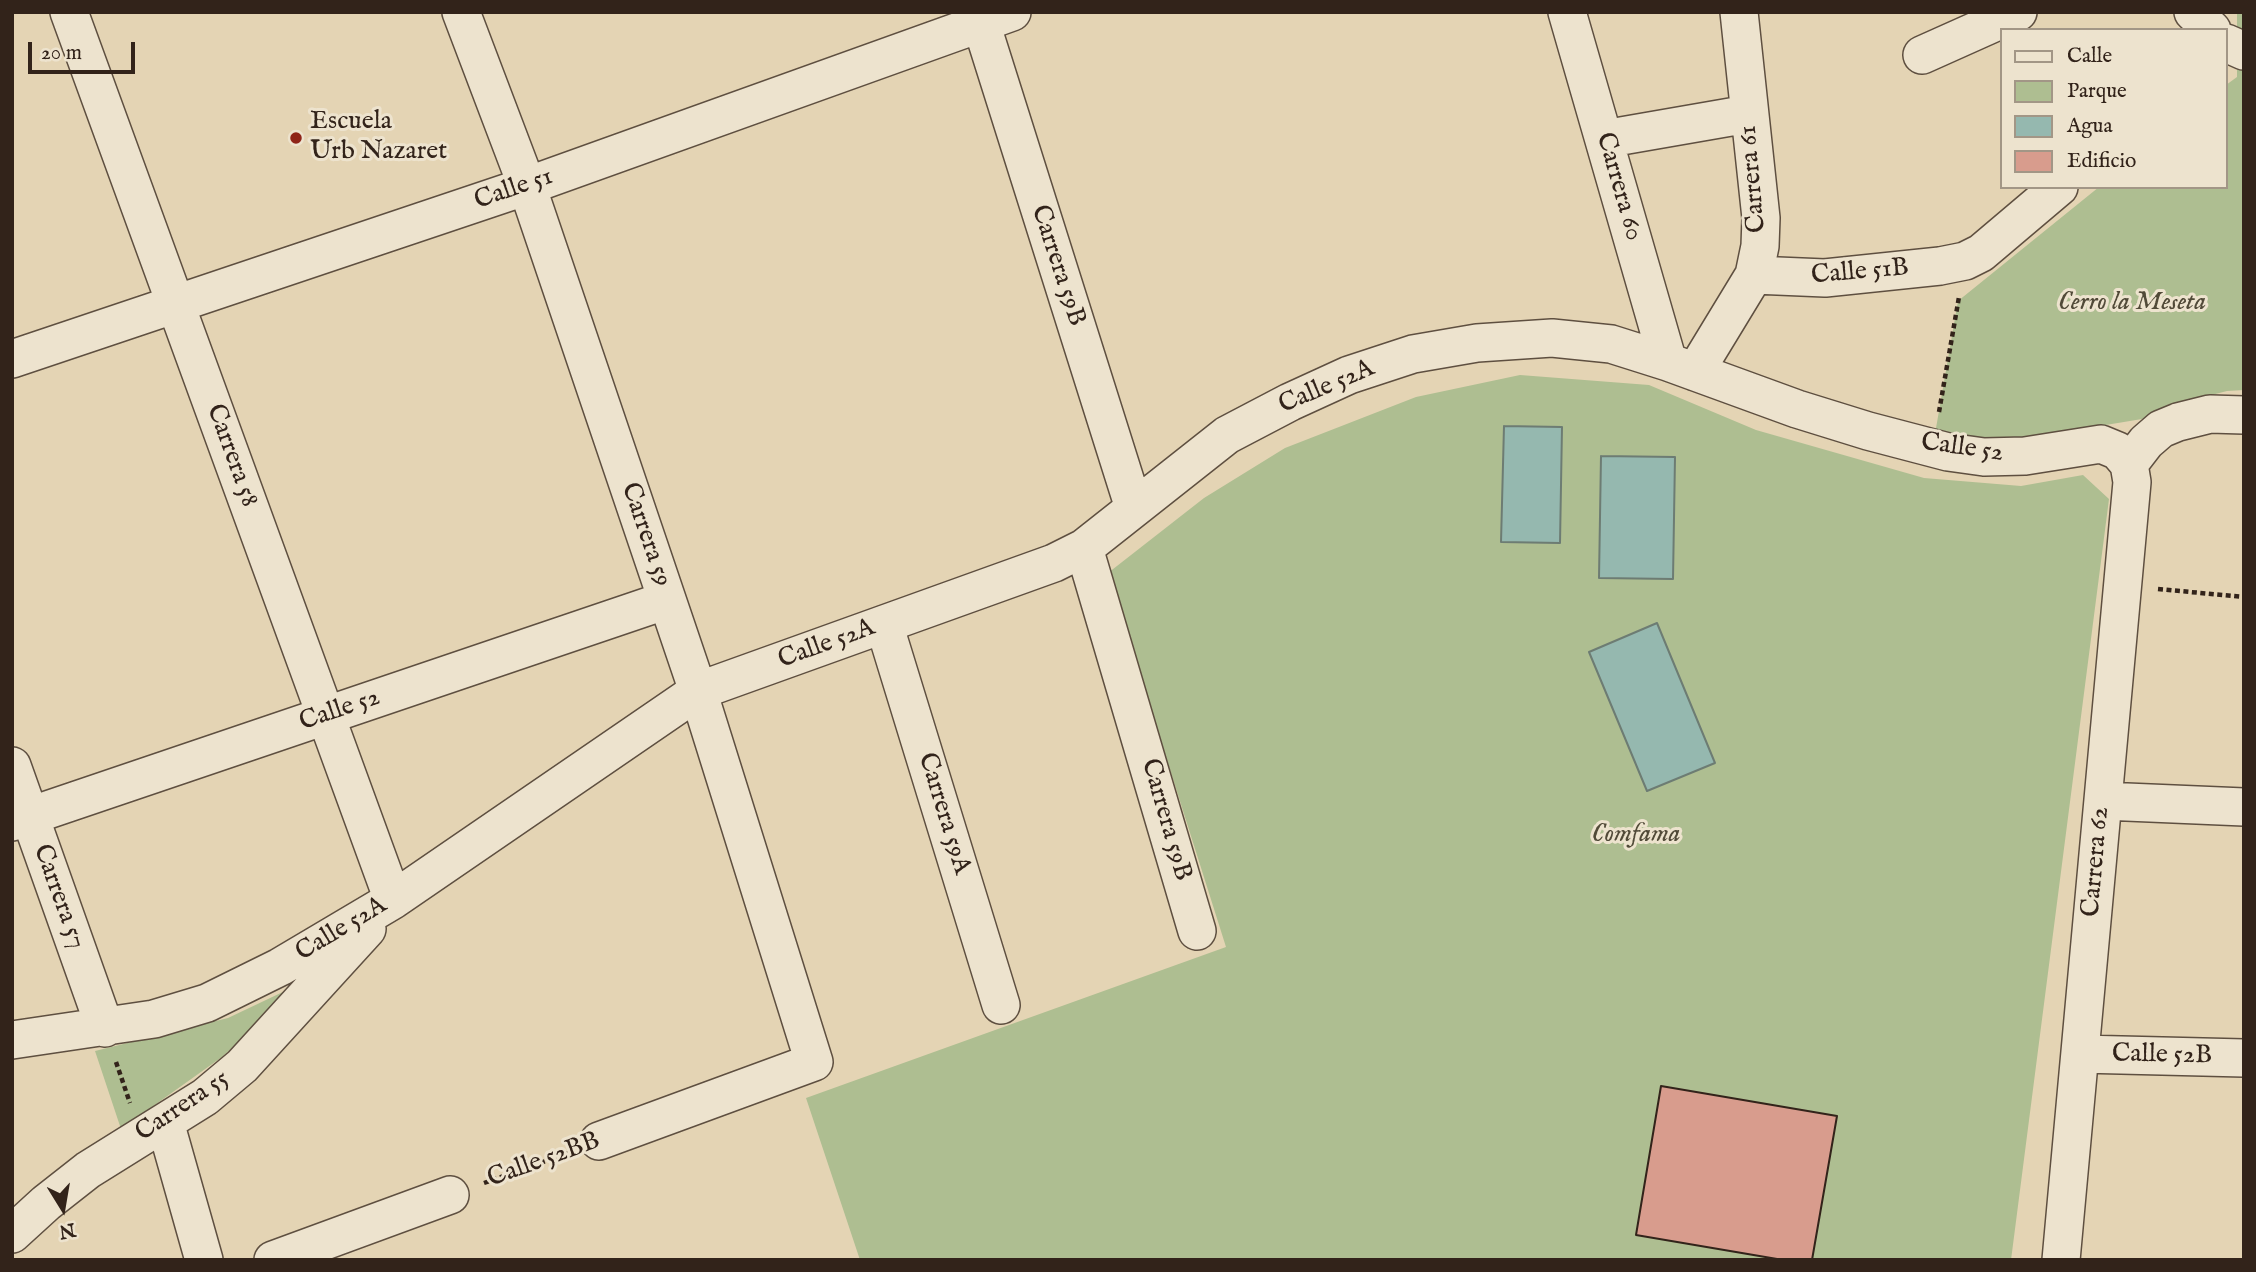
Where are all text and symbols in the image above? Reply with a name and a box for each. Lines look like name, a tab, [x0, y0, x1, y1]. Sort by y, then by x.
scale bar	[32, 28, 138, 72]
legend	[2000, 28, 2228, 189]
text: 20 m	[41, 40, 82, 67]
text: Calle	[2067, 43, 2112, 70]
text: Parque	[2067, 78, 2127, 105]
place label: Escuela Urb Nazaret	[310, 107, 447, 168]
text: Agua	[2067, 113, 2113, 140]
street label: Carrera 61	[1734, 124, 1774, 234]
street label: Carrera 60	[1588, 129, 1648, 245]
marker: Escuela Urb Nazaret	[288, 130, 304, 146]
text: Edificio	[2067, 148, 2136, 175]
street label: Calle 51	[471, 162, 557, 218]
street label: Carrera 59B	[1023, 202, 1091, 330]
street label: Calle 51B	[1810, 253, 1910, 293]
park label: Cerro la Meseta	[2058, 288, 2206, 320]
street label: Calle 52A	[1275, 354, 1379, 422]
street label: Carrera 58	[198, 400, 264, 512]
street label: Calle 52	[1919, 428, 2005, 470]
street label: Carrera 59	[613, 479, 677, 591]
street label: Calle 52A	[774, 613, 880, 677]
street label: Calle 52	[296, 683, 384, 739]
street label: Carrera 59A	[910, 749, 976, 879]
street label: Carrera 59B	[1133, 755, 1197, 885]
street label: Carrera 62	[2077, 806, 2117, 918]
park label: Comfama	[1592, 820, 1680, 852]
street label: Carrera 57	[25, 841, 91, 953]
street label: Calle 52A	[291, 891, 393, 969]
street label: Calle 52B	[2112, 1040, 2212, 1072]
street label: Carrera 55	[130, 1064, 236, 1150]
street label: Calle 52BB	[484, 1126, 604, 1196]
north arrow	[28, 1174, 98, 1244]
text: N	[57, 1216, 77, 1243]

